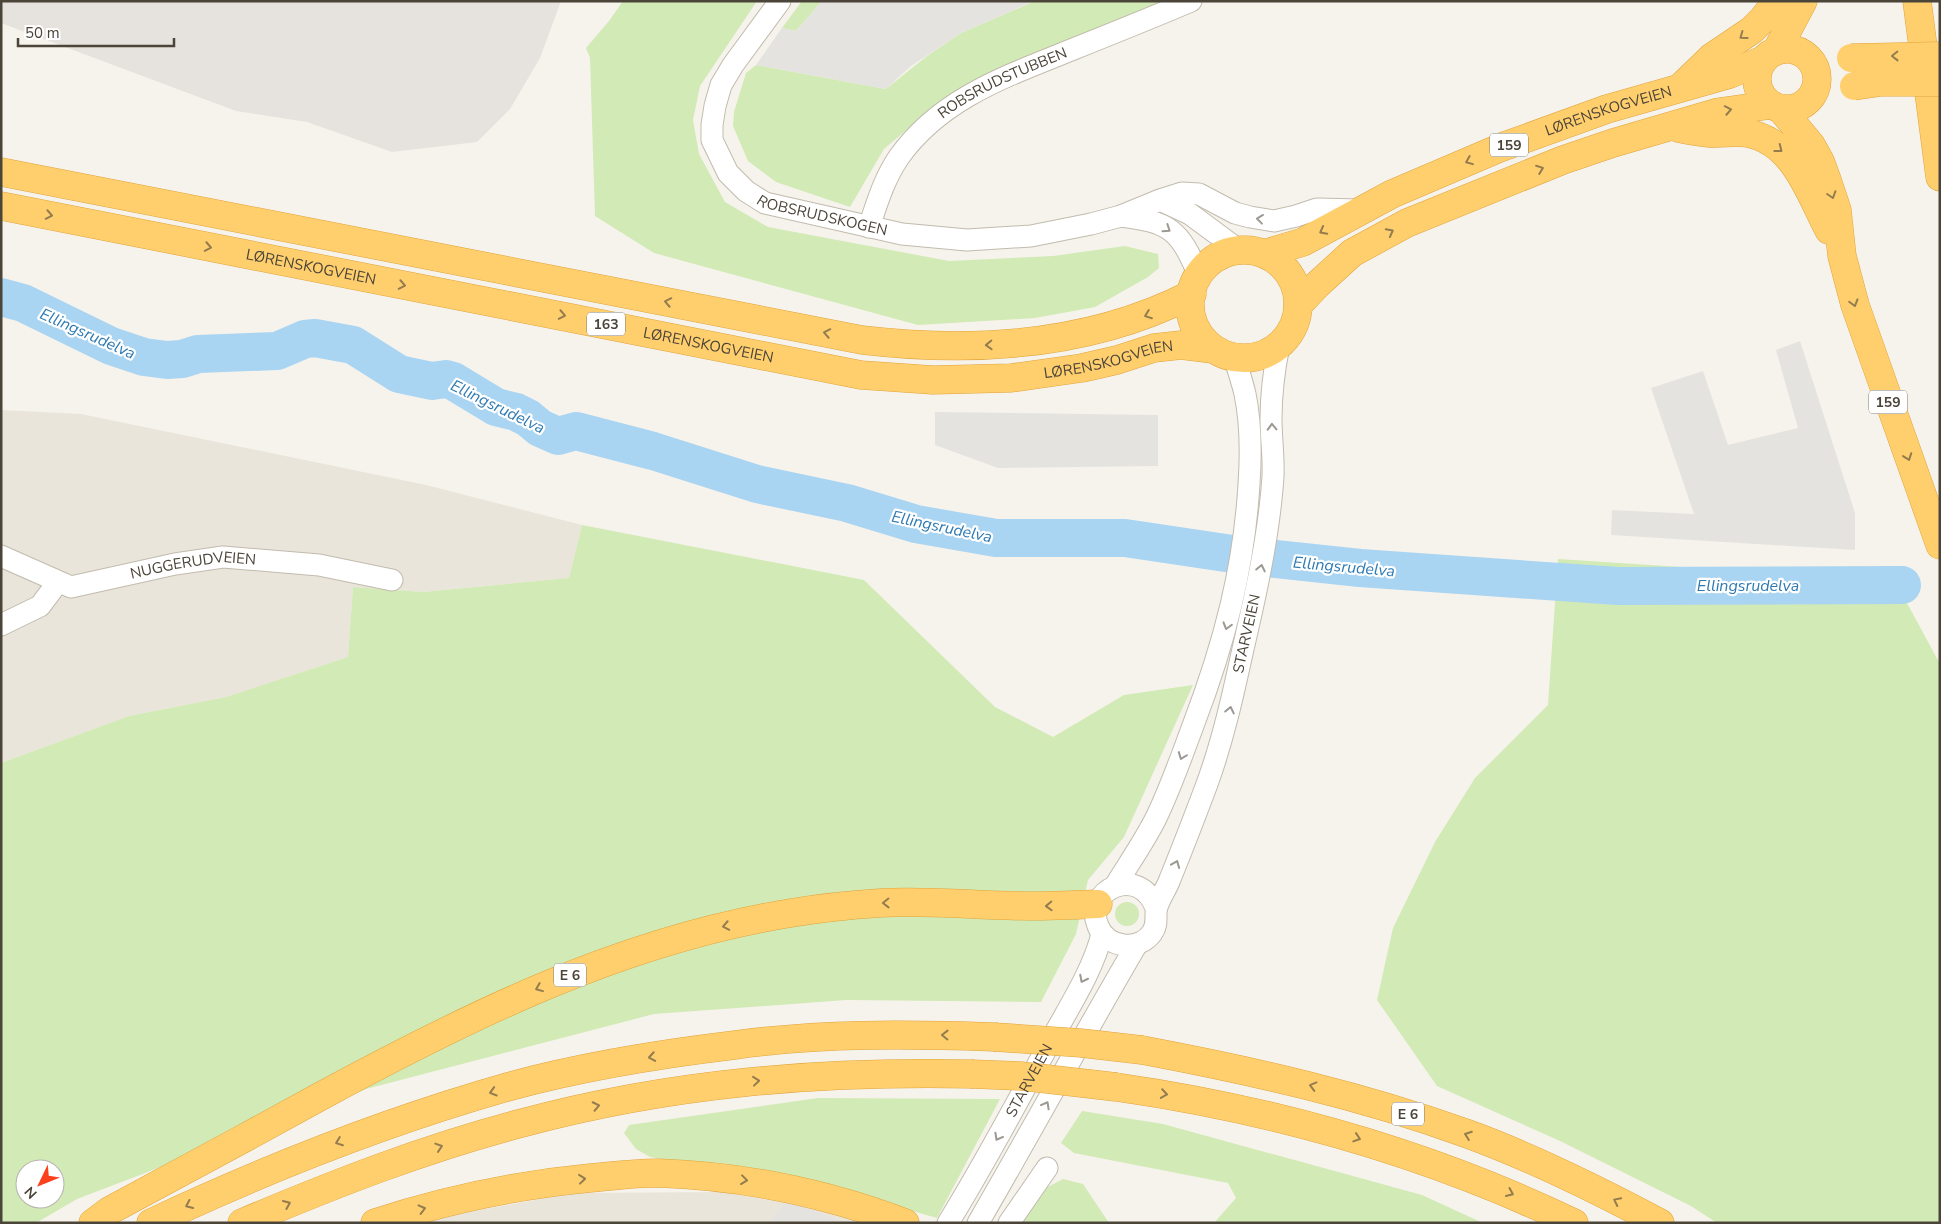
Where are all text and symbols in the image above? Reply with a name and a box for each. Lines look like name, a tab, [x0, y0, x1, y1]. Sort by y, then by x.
scale bar	[18, 15, 174, 47]
text: 50 m	[25, 23, 60, 43]
one-way arrow	[1739, 30, 1749, 39]
street label: ROBSRUDSTUBBEN	[934, 43, 1070, 123]
one-way arrow	[1891, 51, 1899, 61]
street label: LØRENSKOGVEIEN	[1542, 81, 1674, 141]
one-way arrow	[1724, 105, 1733, 116]
road number: 159	[1490, 134, 1528, 156]
one-way arrow	[1773, 144, 1782, 152]
one-way arrow	[1465, 154, 1474, 165]
one-way arrow	[1535, 165, 1544, 175]
street label: ROBSRUDSKOGEN	[753, 190, 889, 240]
one-way arrow	[1827, 191, 1837, 199]
one-way arrow	[45, 210, 53, 220]
one-way arrow	[1256, 214, 1264, 225]
one-way arrow	[1161, 223, 1171, 232]
one-way arrow	[1319, 225, 1328, 235]
one-way arrow	[1385, 228, 1394, 238]
one-way arrow	[204, 241, 213, 251]
street label: LØRENSKOGVEIEN	[244, 244, 378, 289]
one-way arrow	[398, 280, 407, 290]
one-way arrow	[663, 297, 672, 307]
one-way arrow	[1849, 299, 1859, 307]
water label: Ellingsrudelva	[36, 303, 139, 365]
one-way arrow	[1144, 309, 1152, 319]
one-way arrow	[557, 310, 566, 320]
road number: 163	[587, 312, 625, 336]
street label: LØRENSKOGVEIEN	[642, 322, 775, 368]
one-way arrow	[823, 328, 831, 338]
street label: LØRENSKOGVEIEN	[1042, 336, 1174, 383]
one-way arrow	[984, 340, 992, 351]
water label: Ellingsrudelva	[447, 375, 548, 439]
road number: 159	[1869, 391, 1907, 414]
one-way arrow	[1266, 423, 1277, 431]
one-way arrow	[1902, 452, 1912, 460]
water label: Ellingsrudelva	[889, 506, 994, 548]
street label: NUGGERUDVEIEN	[128, 547, 257, 584]
water label: Ellingsrudelva	[1292, 552, 1396, 582]
one-way arrow	[1255, 563, 1266, 572]
water label: Ellingsrudelva	[1697, 575, 1799, 597]
street label: STARVEIEN	[1228, 592, 1265, 675]
one-way arrow	[1222, 621, 1232, 629]
one-way arrow	[1224, 706, 1235, 715]
one-way arrow	[1178, 751, 1188, 760]
one-way arrow	[1171, 860, 1181, 868]
one-way arrow	[882, 898, 890, 908]
one-way arrow	[1045, 900, 1053, 911]
one-way arrow	[721, 920, 730, 931]
road number: E 6	[554, 964, 586, 986]
one-way arrow	[1079, 974, 1089, 983]
one-way arrow	[535, 982, 544, 993]
one-way arrow	[941, 1030, 949, 1041]
street label: STARVEIEN	[1001, 1040, 1057, 1121]
one-way arrow	[647, 1051, 656, 1062]
one-way arrow	[753, 1075, 761, 1086]
one-way arrow	[1310, 1082, 1318, 1092]
one-way arrow	[489, 1086, 498, 1096]
one-way arrow	[1161, 1088, 1169, 1099]
one-way arrow	[592, 1101, 600, 1111]
one-way arrow	[1039, 1101, 1049, 1110]
road number: E 6	[1392, 1102, 1424, 1126]
one-way arrow	[1465, 1131, 1473, 1141]
one-way arrow	[994, 1132, 1004, 1141]
one-way arrow	[1352, 1133, 1360, 1143]
one-way arrow	[335, 1136, 344, 1146]
one-way arrow	[434, 1143, 443, 1153]
north arrow	[15, 1159, 65, 1209]
one-way arrow	[578, 1174, 586, 1185]
one-way arrow	[740, 1174, 748, 1185]
text: N	[20, 1182, 41, 1203]
one-way arrow	[1505, 1187, 1514, 1198]
one-way arrow	[1613, 1196, 1622, 1207]
one-way arrow	[185, 1199, 194, 1209]
one-way arrow	[282, 1200, 291, 1210]
one-way arrow	[418, 1204, 427, 1215]

